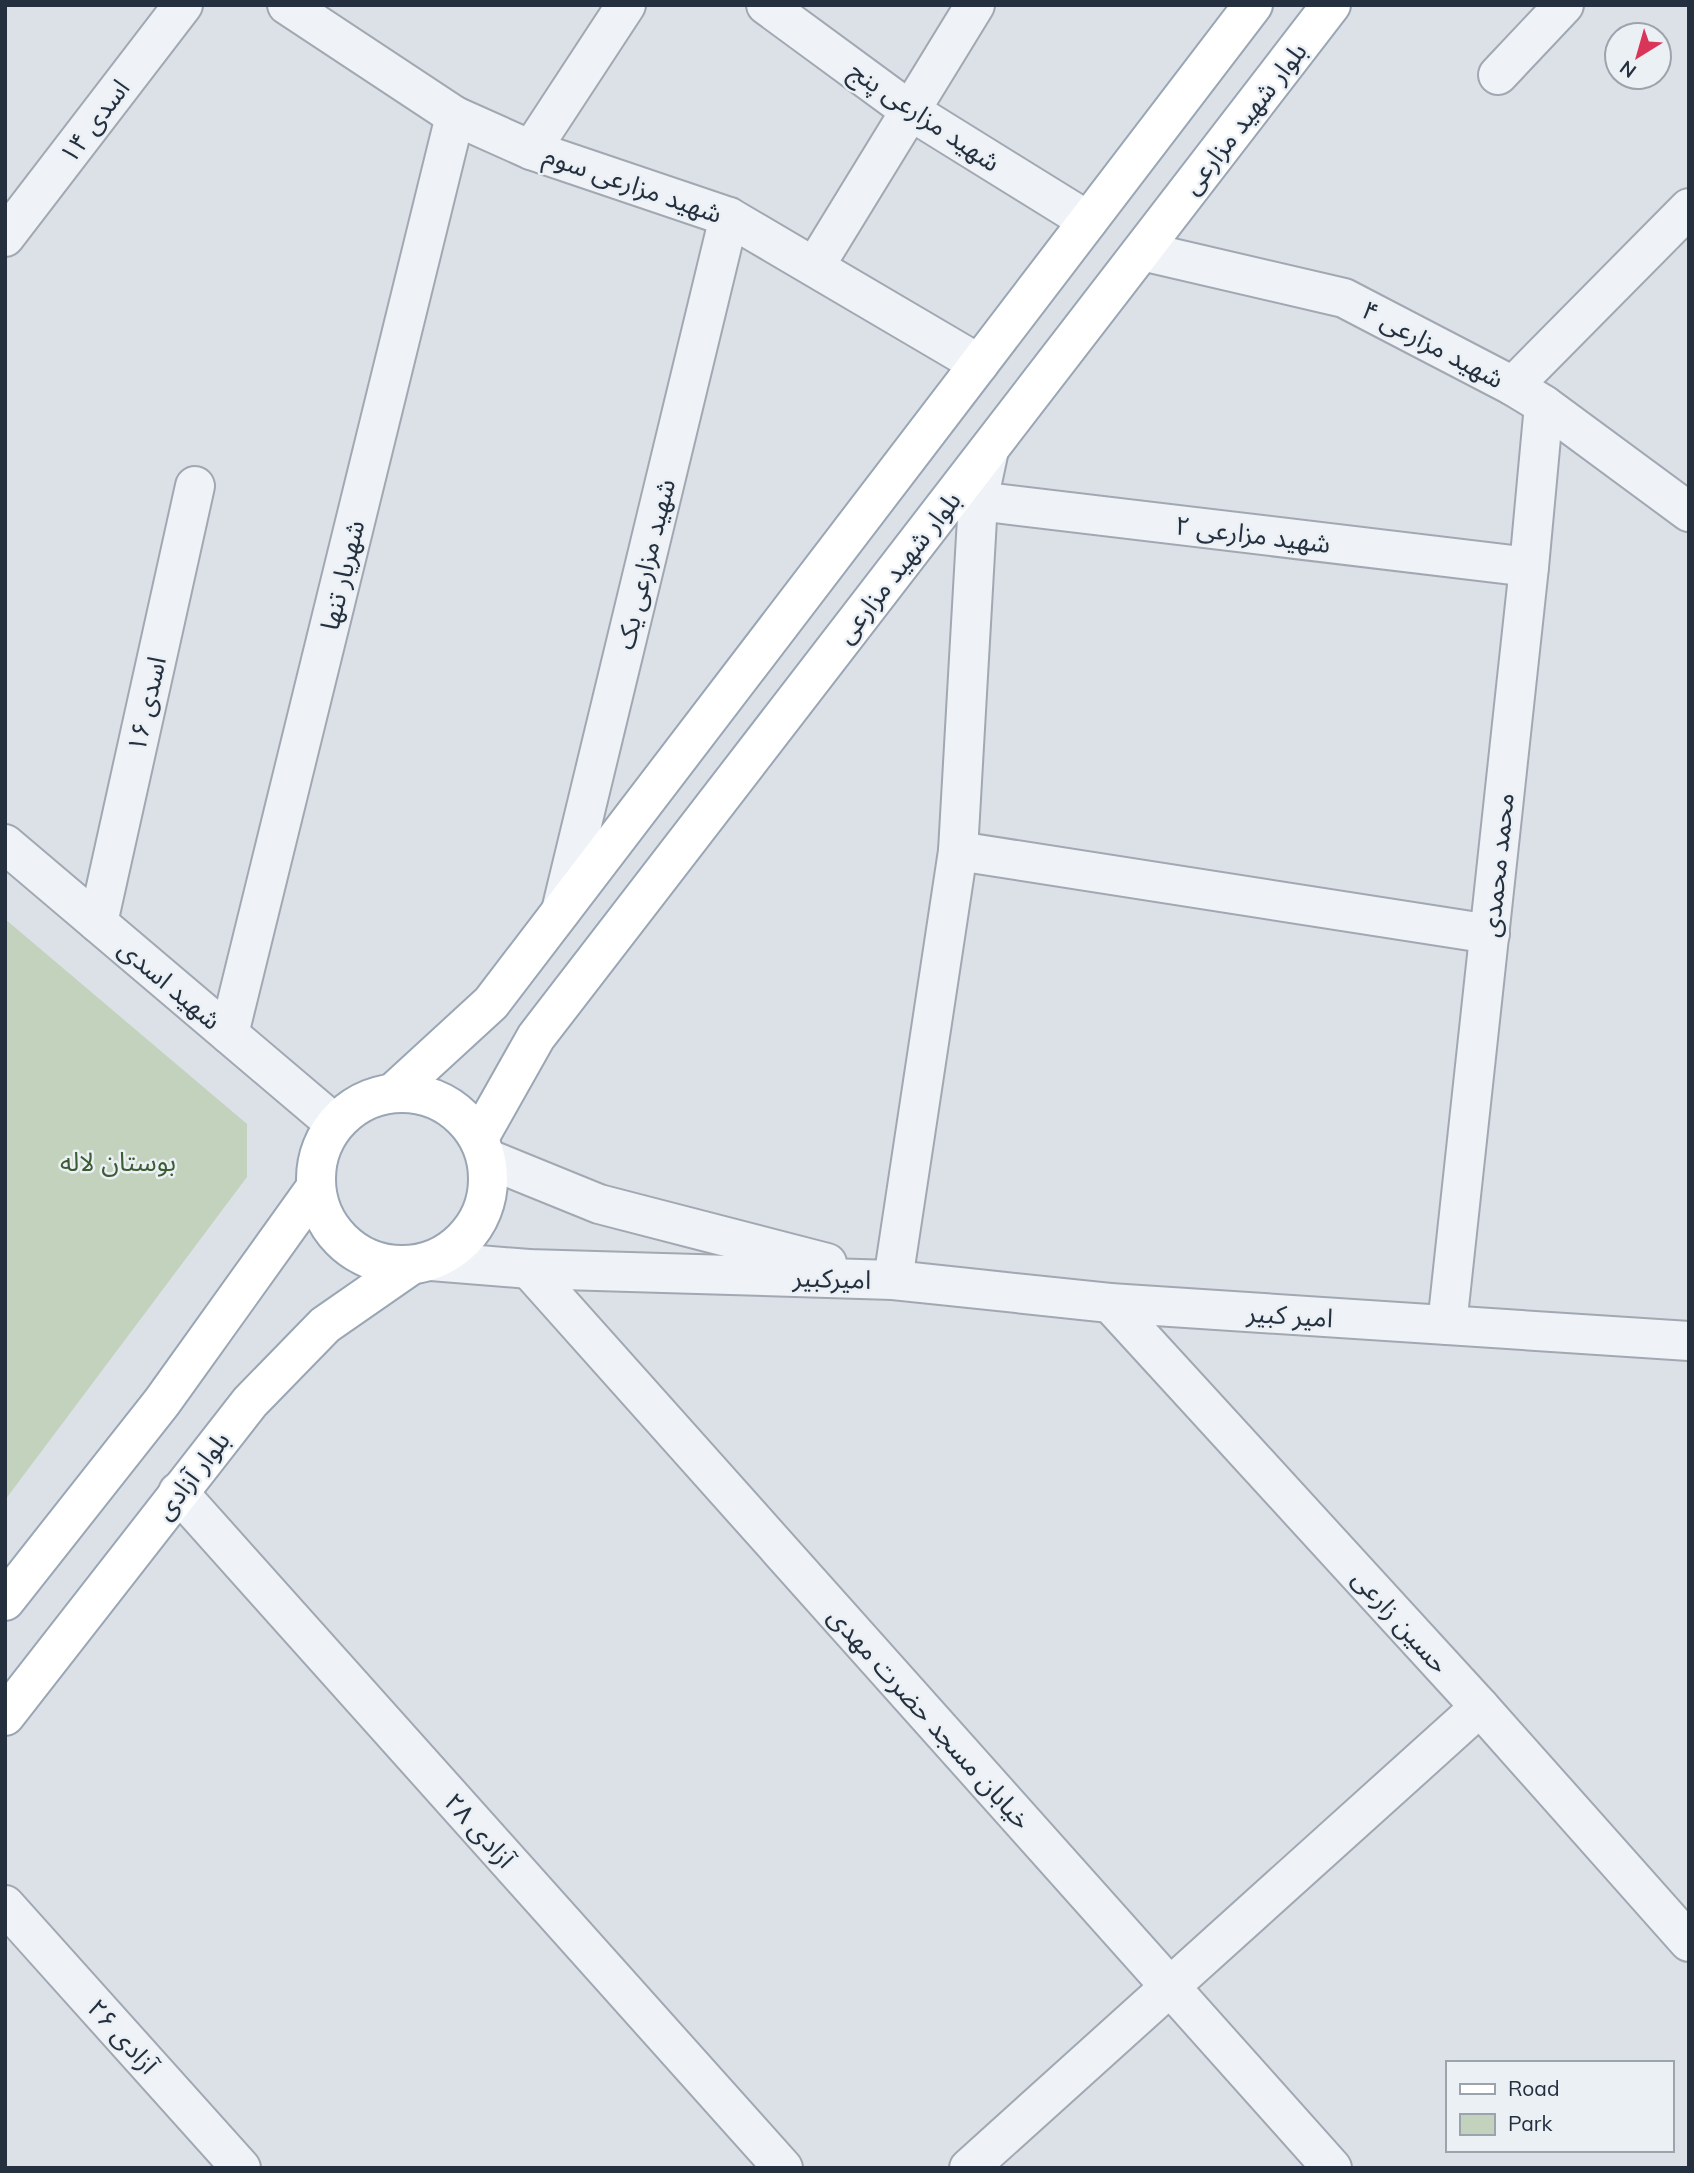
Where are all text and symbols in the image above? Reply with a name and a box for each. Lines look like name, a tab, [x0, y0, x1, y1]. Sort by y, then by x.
north arrow	[1603, 21, 1673, 91]
street label: بلوار شهید مزارعی	[1174, 35, 1314, 201]
street label: شهید مزارعی پنج	[841, 53, 1007, 182]
text: N	[1615, 56, 1641, 83]
street label: اسدی ۱۴	[52, 72, 136, 170]
street label: شهید مزارعی سوم	[538, 138, 727, 234]
street label: شهید مزارعی ۴	[1356, 293, 1510, 395]
street label: شهید مزارعی یک	[608, 475, 682, 653]
street label: بلوار شهید مزارعی	[828, 484, 968, 650]
street label: شهید مزارعی ۲	[1174, 508, 1332, 560]
street label: شهریار تنها	[312, 517, 372, 633]
street label: اسدی ۱۶	[119, 653, 173, 755]
street label: محمد محمدی	[1473, 791, 1521, 939]
street label: شهید اسدی	[112, 931, 228, 1037]
park label: بوستان لاله	[60, 1145, 176, 1178]
street label: امیرکبیر	[791, 1260, 872, 1296]
street label: امیر کبیر	[1245, 1295, 1334, 1334]
street label: بلوار آزادی	[147, 1424, 237, 1526]
street label: حسین زارعی	[1346, 1562, 1456, 1680]
street label: خیابان مسجد حضرت مهدی	[821, 1600, 1039, 1836]
street label: آزادی ۲۸	[438, 1786, 523, 1875]
street label: آزادی ۲۶	[81, 1992, 166, 2081]
legend	[1446, 2061, 1673, 2152]
text: Road	[1508, 2075, 1559, 2101]
text: Park	[1508, 2110, 1552, 2136]

